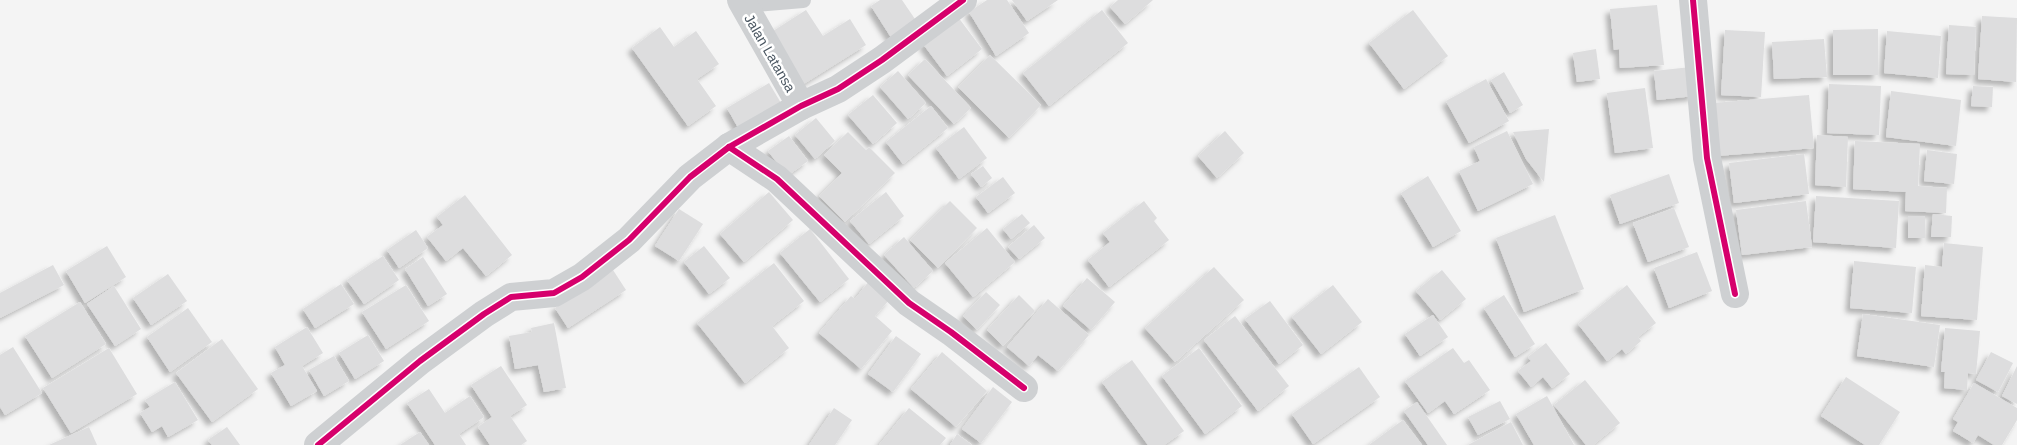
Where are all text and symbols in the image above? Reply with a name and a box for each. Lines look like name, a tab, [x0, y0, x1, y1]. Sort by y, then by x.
street label: Jalan Latansa	[741, 11, 799, 95]

